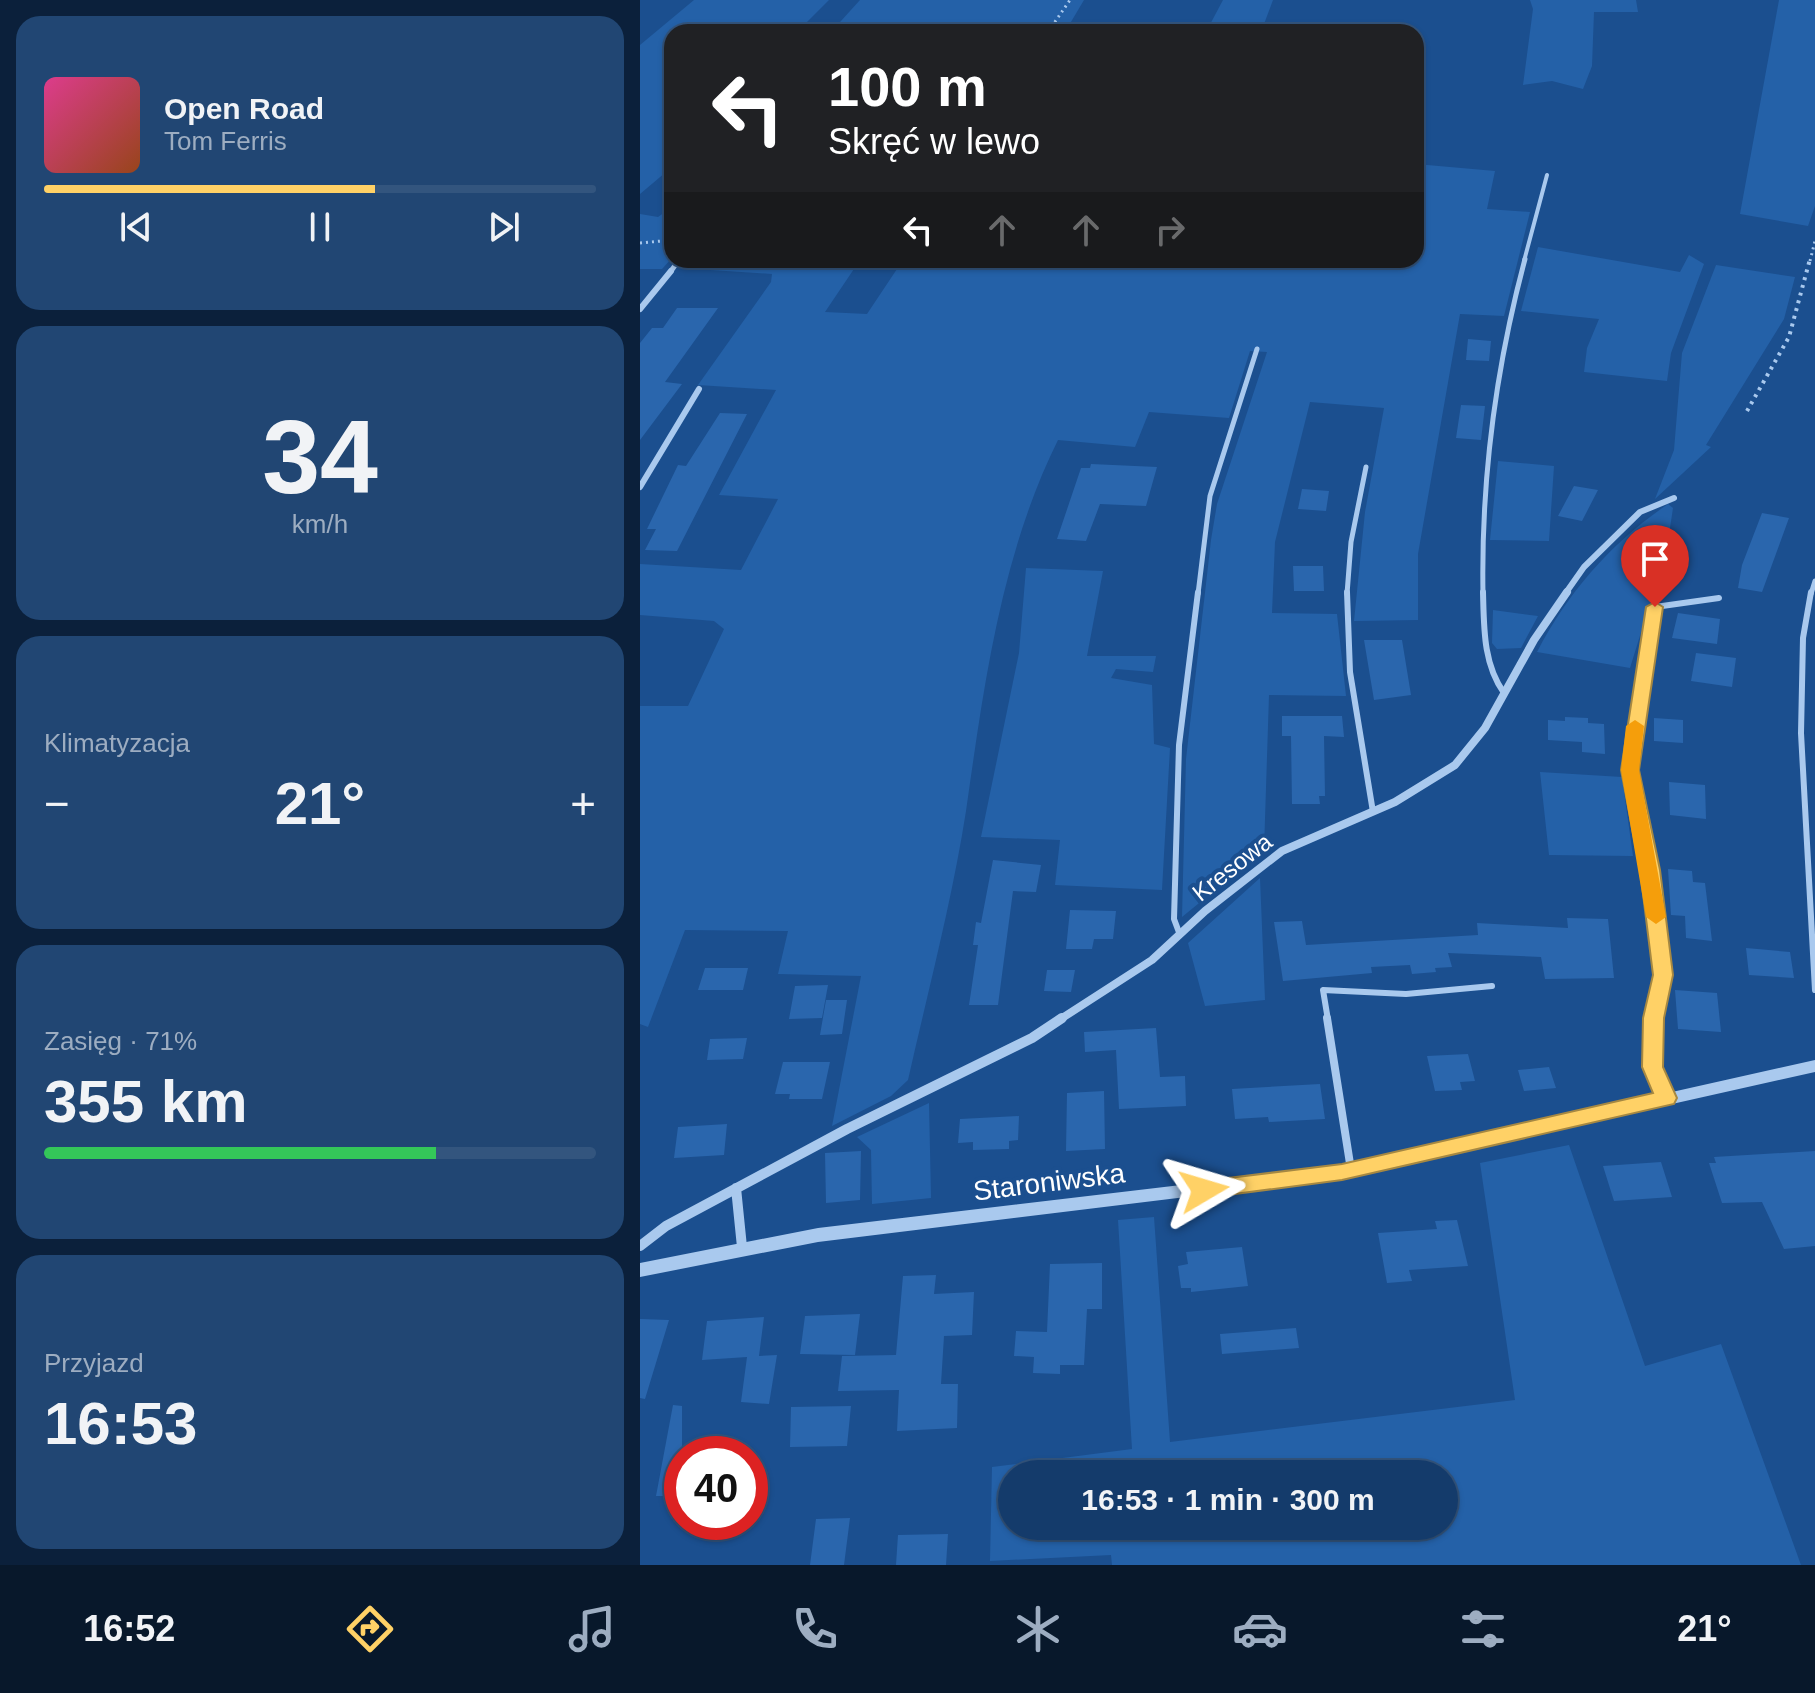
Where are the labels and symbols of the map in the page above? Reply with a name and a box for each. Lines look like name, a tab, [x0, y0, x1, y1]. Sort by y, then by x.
pin	[1621, 525, 1689, 607]
street label: Kresowa	[1187, 827, 1278, 906]
position arrow	[1162, 1148, 1246, 1232]
street label: Staroniwska	[971, 1157, 1127, 1207]
speed limit sign: 40	[664, 1436, 768, 1540]

